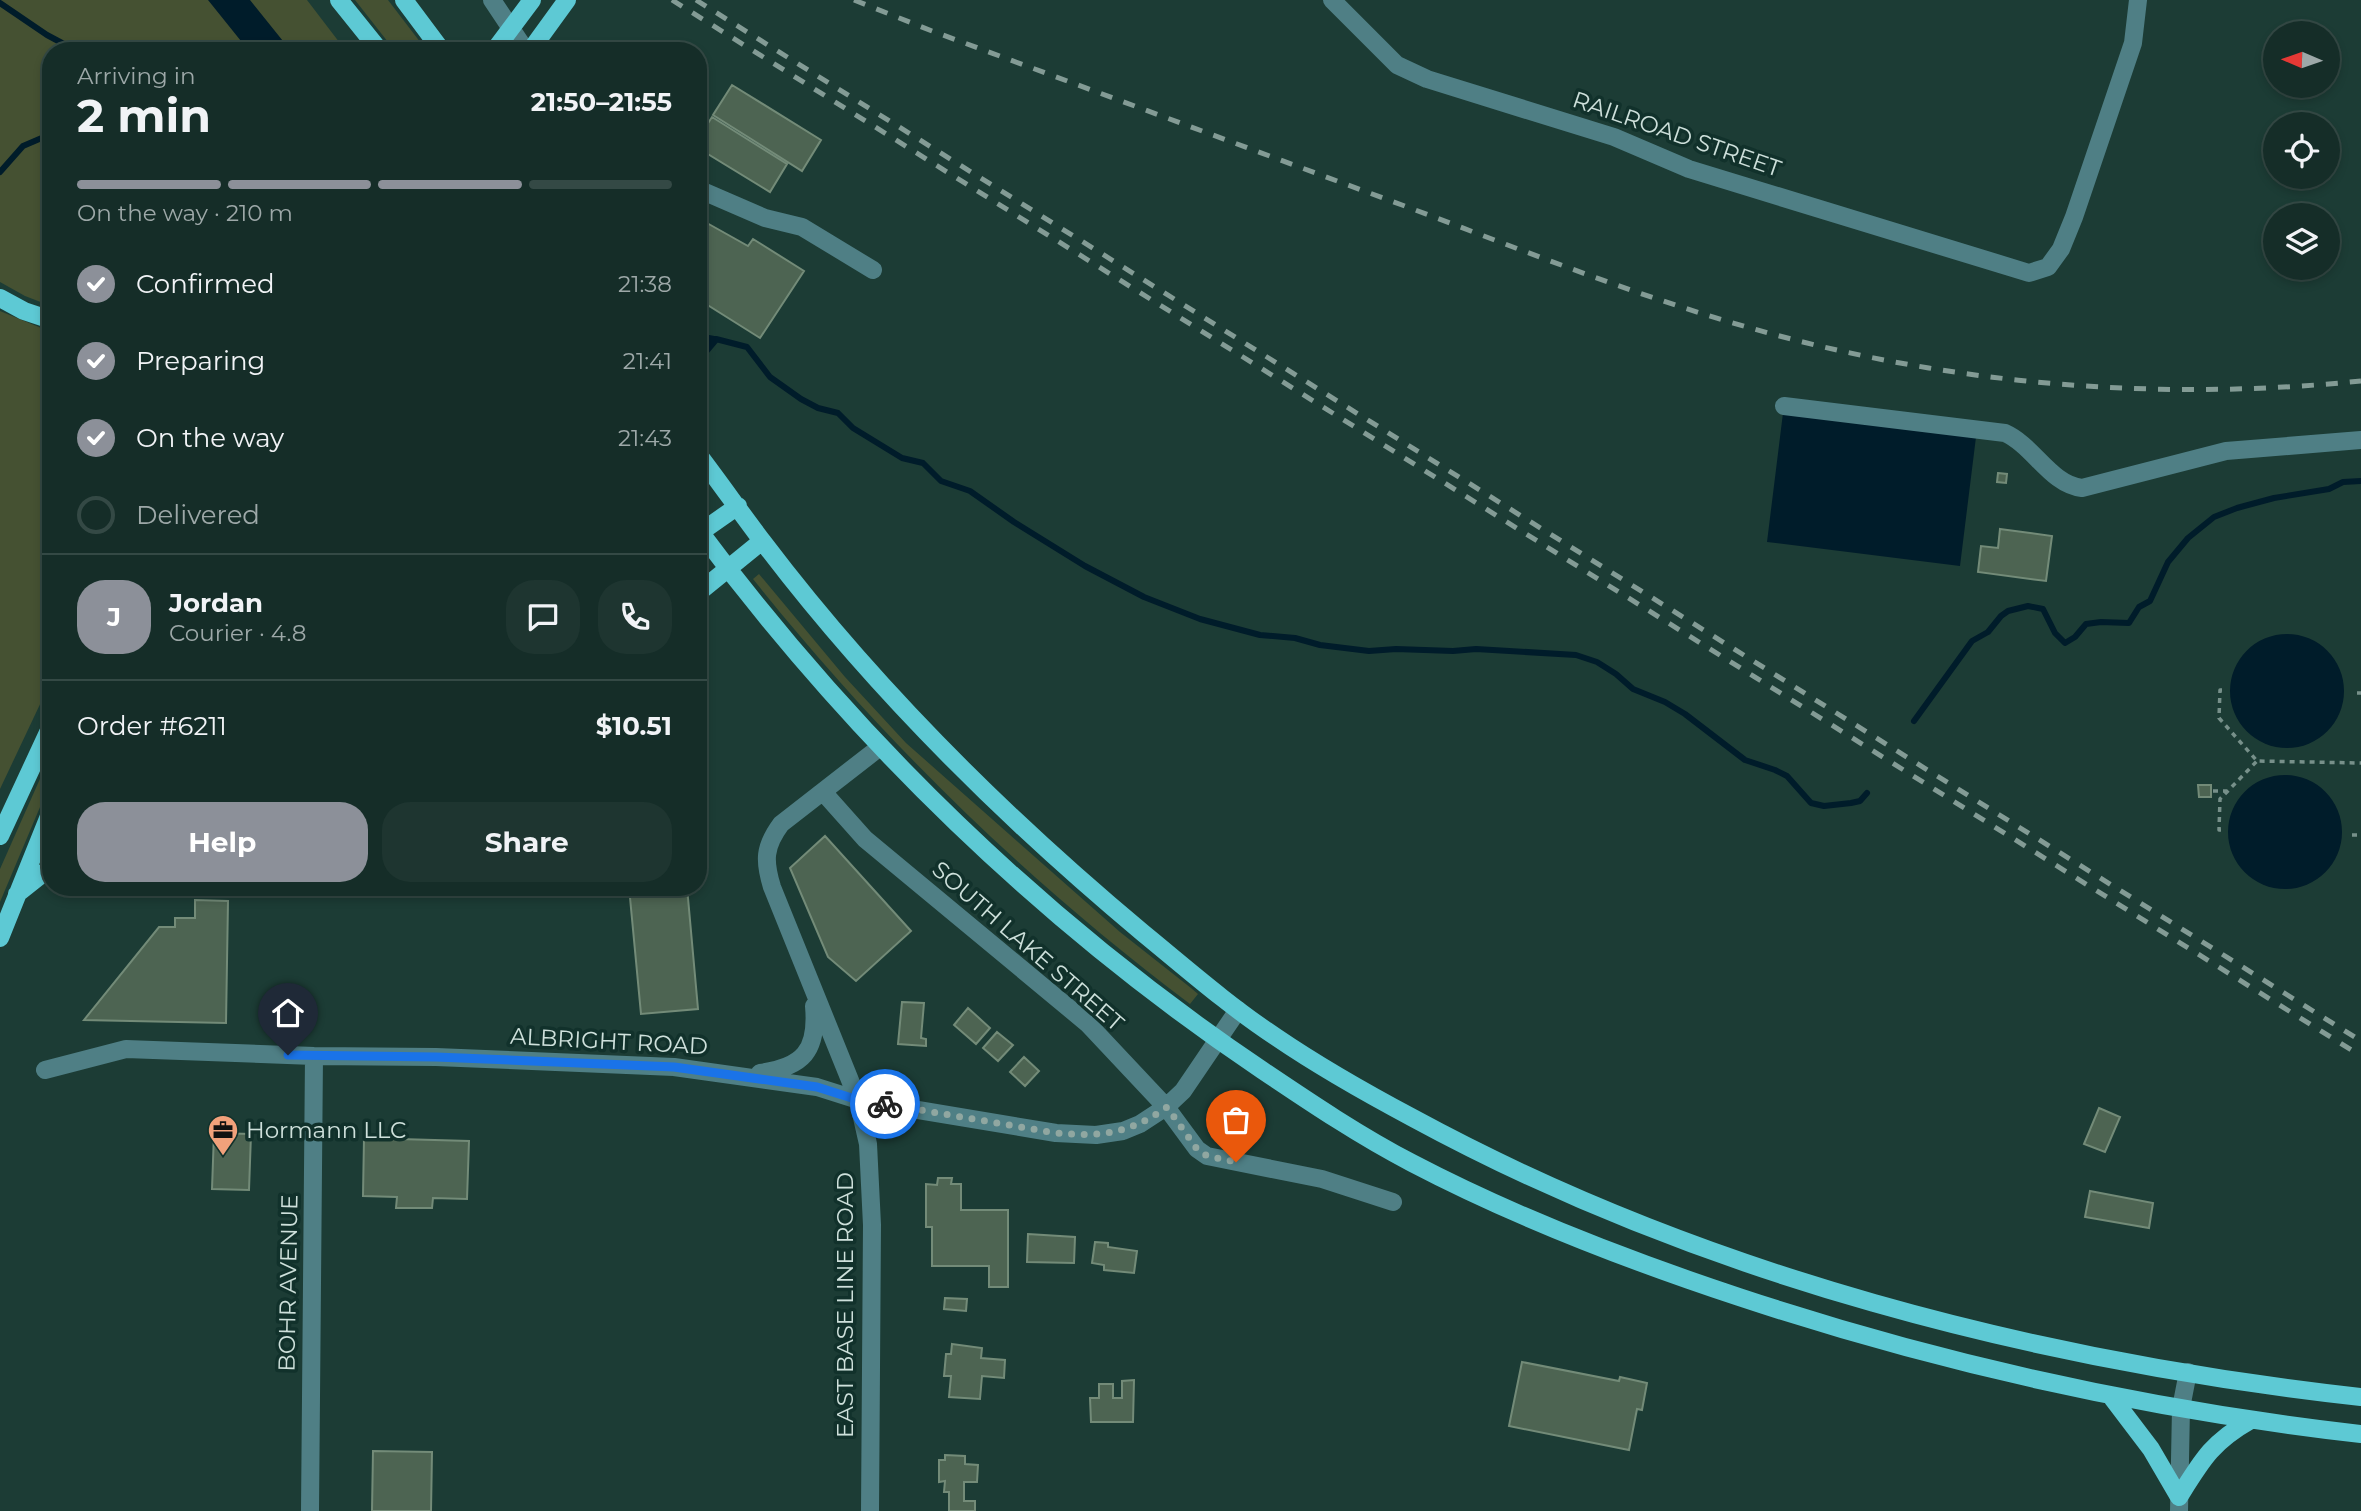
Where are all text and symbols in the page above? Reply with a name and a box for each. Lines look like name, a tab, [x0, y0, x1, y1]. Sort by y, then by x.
north arrow	[2263, 21, 2340, 98]
map controls	[2263, 21, 2340, 280]
text: Arriving in	[77, 62, 196, 90]
street label: RAILROAD STREET	[1569, 85, 1786, 183]
text: 21:50–21:55	[531, 86, 672, 118]
text: 2 min	[77, 87, 211, 144]
button: locate	[2263, 112, 2340, 189]
text: On the way · 210 m	[77, 199, 293, 227]
button: layers	[2263, 203, 2340, 280]
icon: check	[77, 265, 115, 303]
text: Confirmed	[136, 268, 275, 300]
text: 21:38	[618, 270, 672, 298]
icon: check	[77, 342, 115, 380]
text: Preparing	[136, 345, 265, 377]
text: 21:41	[623, 347, 672, 375]
icon: check	[77, 419, 115, 457]
text: On the way	[136, 422, 284, 454]
text: 21:43	[618, 424, 672, 452]
text: Delivered	[136, 499, 260, 531]
button: chat	[506, 580, 580, 654]
button: phone	[598, 580, 672, 654]
text: Jordan	[169, 587, 263, 619]
text: J	[107, 601, 121, 633]
text: Courier · 4.8	[169, 619, 306, 647]
text: Order #6211	[77, 710, 227, 742]
text: $10.51	[596, 710, 672, 742]
button: Help	[77, 802, 368, 882]
button: Share	[382, 802, 672, 882]
street label: SOUTH LAKE STREET	[926, 855, 1130, 1037]
pin	[258, 983, 318, 1055]
icon: home	[269, 994, 307, 1032]
street label: ALBRIGHT ROAD	[509, 1022, 709, 1060]
courier	[850, 1069, 920, 1139]
icon: bike	[866, 1085, 904, 1123]
pin	[1206, 1090, 1266, 1162]
icon: bag	[1217, 1101, 1255, 1139]
office icon: Hormann LLC	[206, 1113, 240, 1157]
place label: Hormann LLC	[246, 1116, 406, 1144]
street label: EAST BASE LINE ROAD	[831, 1172, 859, 1438]
street label: BOHR AVENUE	[272, 1194, 304, 1372]

